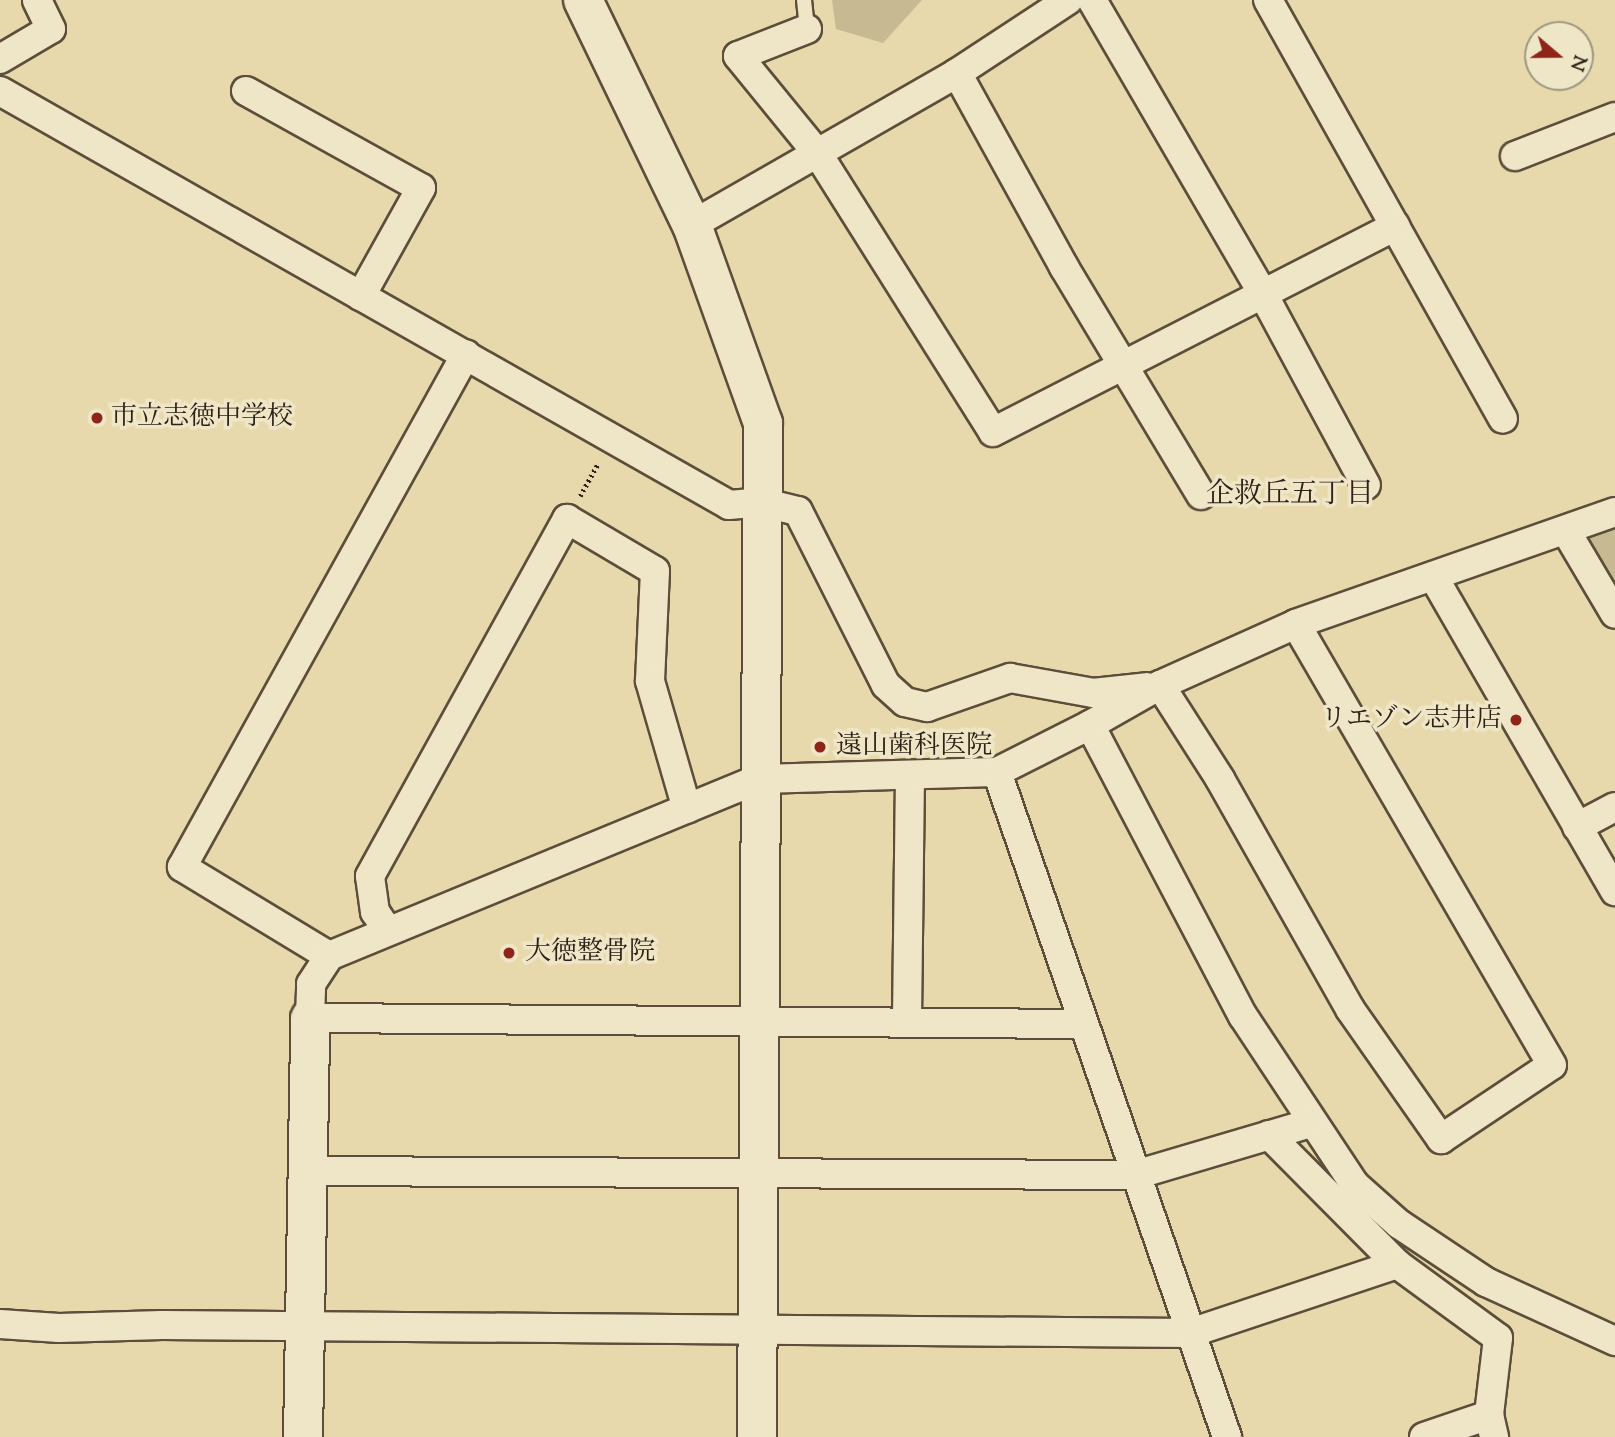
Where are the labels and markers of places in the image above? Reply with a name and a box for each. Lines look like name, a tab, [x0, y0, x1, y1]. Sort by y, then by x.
place label: 市立志徳中学校	[111, 402, 293, 434]
marker: 市立志徳中学校	[89, 410, 105, 426]
place label: リエゾン志井店	[1320, 704, 1502, 736]
marker: リエゾン志井店	[1508, 712, 1524, 728]
place label: 遠山歯科医院	[836, 731, 992, 763]
marker: 遠山歯科医院	[810, 737, 830, 757]
place label: 大徳整骨院	[525, 937, 655, 969]
marker: 大徳整骨院	[499, 943, 519, 963]

